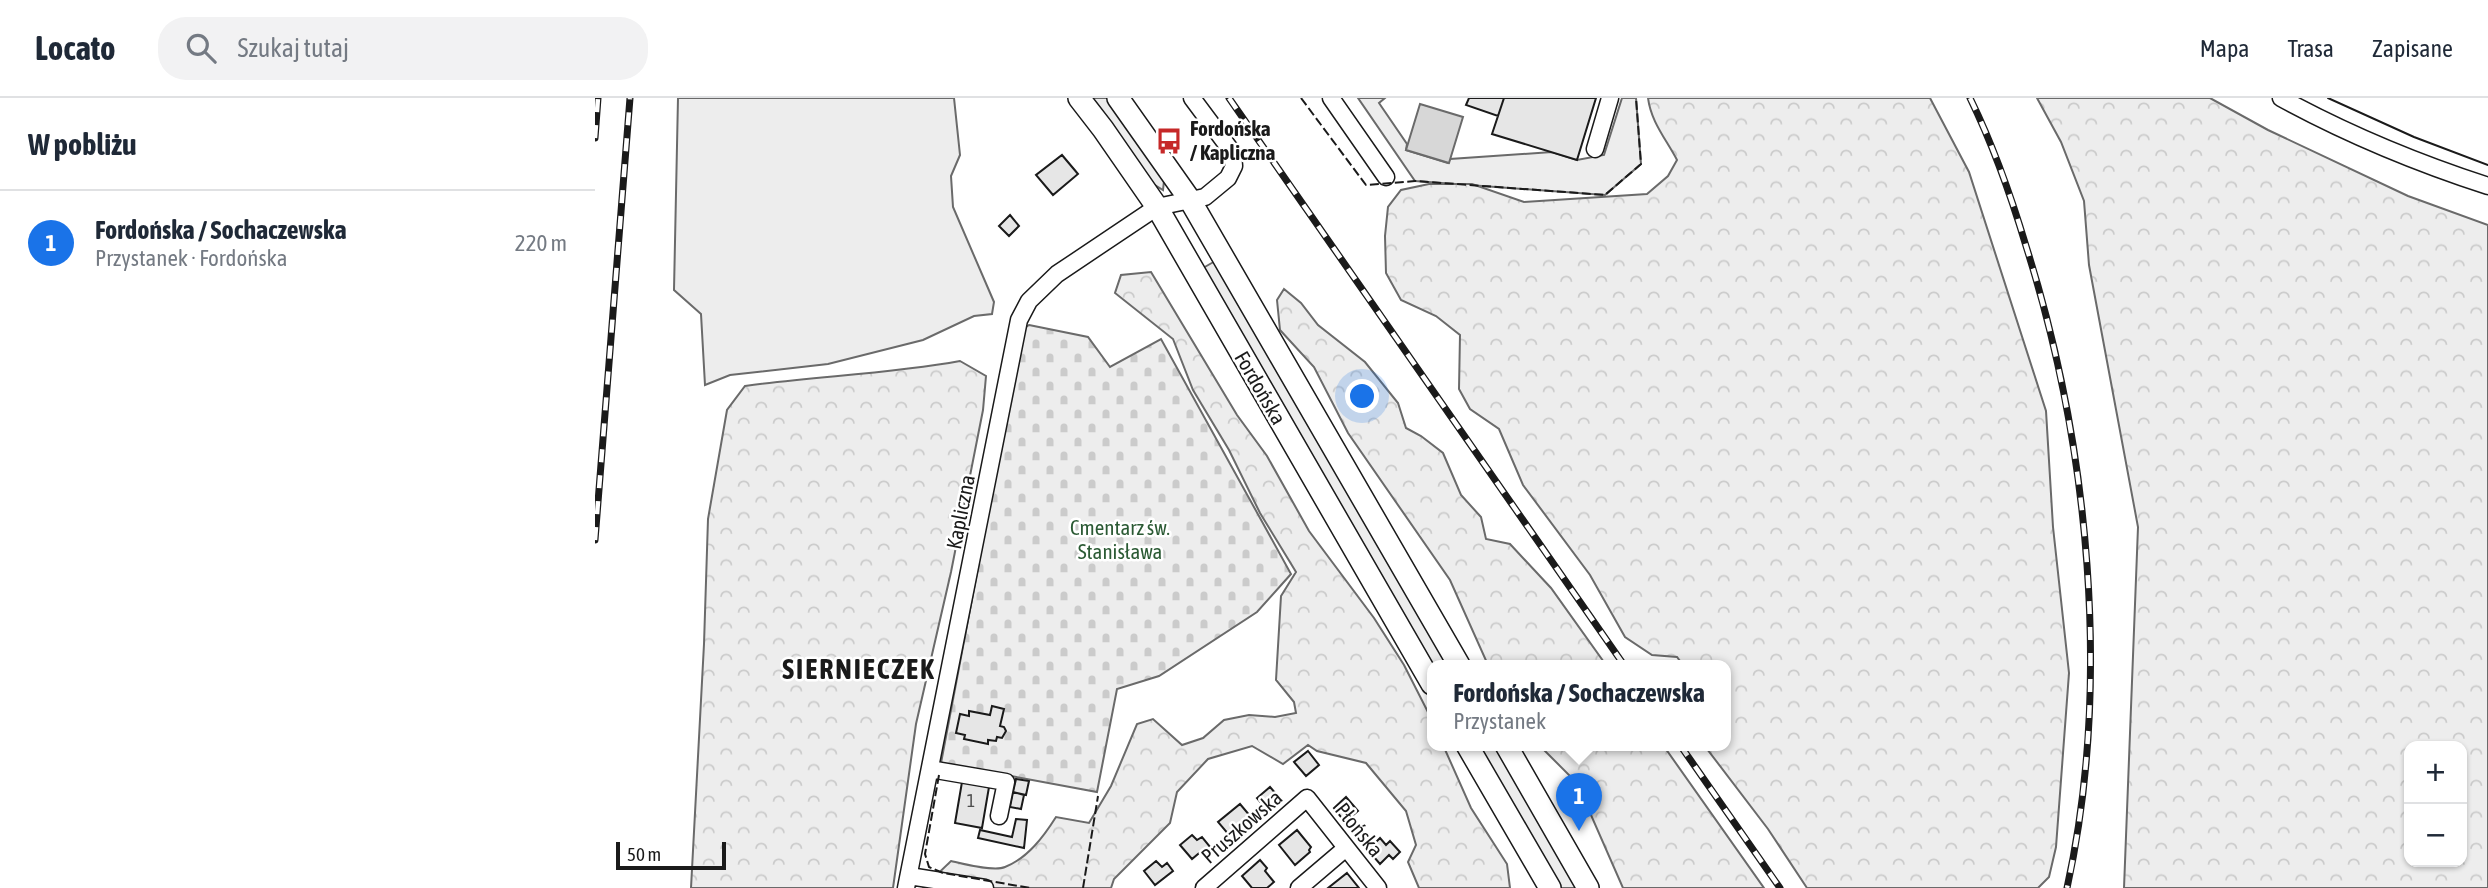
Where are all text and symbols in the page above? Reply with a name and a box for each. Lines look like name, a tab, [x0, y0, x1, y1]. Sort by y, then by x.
search box	[158, 17, 648, 80]
text: Locato	[35, 29, 116, 67]
icon: search	[182, 29, 220, 67]
text: Szukaj tutaj	[238, 33, 349, 63]
text: Mapa	[2200, 35, 2249, 62]
text: Trasa	[2287, 35, 2334, 62]
text: Zapisane	[2372, 35, 2453, 62]
place label: Fordońska / Kapliczna	[1190, 116, 1275, 164]
bus stop icon: Fordońska / Kapliczna	[1154, 126, 1184, 156]
text: W pobliżu	[28, 127, 137, 161]
text: Fordońska / Sochaczewska	[95, 215, 347, 245]
text: 1	[46, 230, 56, 256]
text: 220 m	[515, 230, 567, 256]
text: Przystanek · Fordońska	[95, 245, 287, 271]
street label: Fordońska	[1230, 347, 1291, 428]
your location	[1345, 379, 1379, 413]
street label: Kapliczna	[941, 473, 979, 551]
park label: Cmentarz św. Stanisława	[1070, 515, 1170, 563]
district label: SIERNIECZEK	[782, 653, 936, 685]
popup	[1427, 660, 1731, 751]
text: Fordońska / Sochaczewska	[1453, 678, 1705, 708]
text: Przystanek	[1453, 708, 1546, 734]
map controls	[2404, 741, 2467, 867]
button: +	[2404, 741, 2467, 804]
pin: 1	[1556, 773, 1602, 831]
street label: Pruszkowska	[1196, 785, 1287, 868]
house number: 1	[967, 790, 975, 811]
street label: Płońska	[1331, 798, 1389, 861]
button: −	[2404, 804, 2467, 867]
scale bar	[616, 839, 726, 871]
text: 50 m	[627, 843, 661, 865]

